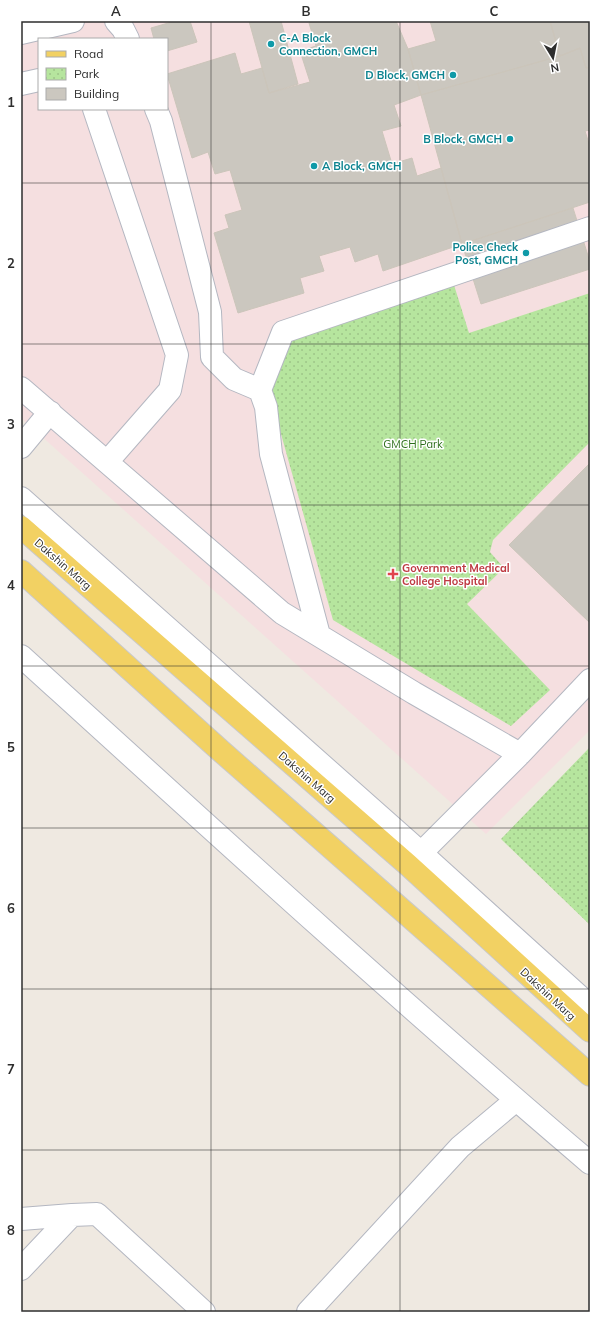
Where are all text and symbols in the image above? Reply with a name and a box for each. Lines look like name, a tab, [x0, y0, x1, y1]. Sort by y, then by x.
text: A	[111, 3, 121, 19]
text: B	[302, 3, 311, 19]
text: C	[490, 3, 499, 19]
place label: C-A Block Connection, GMCH	[279, 31, 377, 58]
legend	[38, 38, 168, 110]
north arrow	[533, 38, 573, 78]
marker: C-A Block Connection, GMCH	[266, 39, 276, 49]
text: Road	[74, 46, 103, 61]
text: N	[549, 60, 560, 75]
text: Park	[74, 66, 100, 81]
place label: D Block, GMCH	[365, 68, 445, 82]
marker: D Block, GMCH	[448, 70, 458, 80]
text: Building	[74, 86, 119, 101]
text: 1	[7, 94, 15, 110]
place label: B Block, GMCH	[423, 132, 502, 146]
marker: B Block, GMCH	[505, 134, 515, 144]
place label: A Block, GMCH	[322, 159, 402, 173]
marker: A Block, GMCH	[309, 161, 319, 171]
place label: Police Check Post, GMCH	[452, 240, 519, 267]
marker: Police Check Post, GMCH	[521, 248, 531, 258]
text: 2	[7, 255, 15, 271]
text: 3	[7, 416, 15, 432]
park label: GMCH Park	[383, 437, 443, 451]
street label: Dakshin Marg	[32, 535, 94, 593]
place label: Government Medical College Hospital	[402, 561, 510, 588]
marker: Government Medical College Hospital	[387, 568, 399, 580]
text: 4	[7, 577, 15, 593]
text: 5	[7, 739, 15, 755]
street label: Dakshin Marg	[276, 748, 338, 806]
text: 6	[7, 900, 15, 916]
street label: Dakshin Marg	[517, 965, 579, 1023]
text: 7	[7, 1061, 15, 1077]
text: 8	[7, 1222, 15, 1238]

